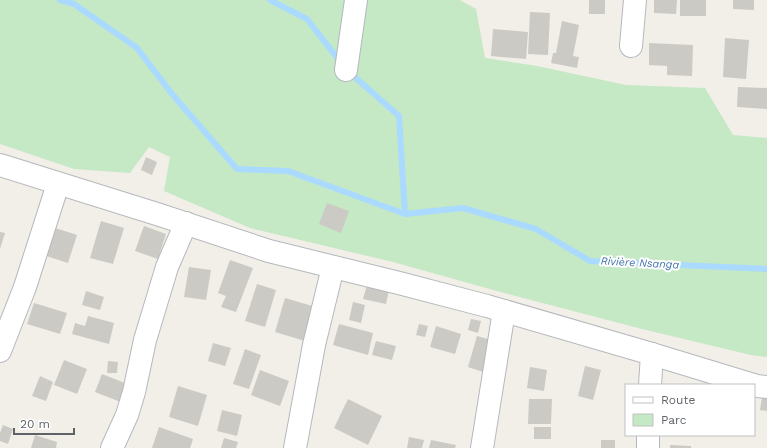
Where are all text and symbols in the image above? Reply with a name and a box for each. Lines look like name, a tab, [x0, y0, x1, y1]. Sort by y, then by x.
water label: Rivière Nsanga	[600, 254, 680, 272]
legend	[625, 384, 755, 436]
text: Route	[661, 393, 695, 407]
scale bar	[14, 410, 74, 436]
text: Parc	[661, 413, 687, 427]
text: 20 m	[20, 417, 50, 431]

